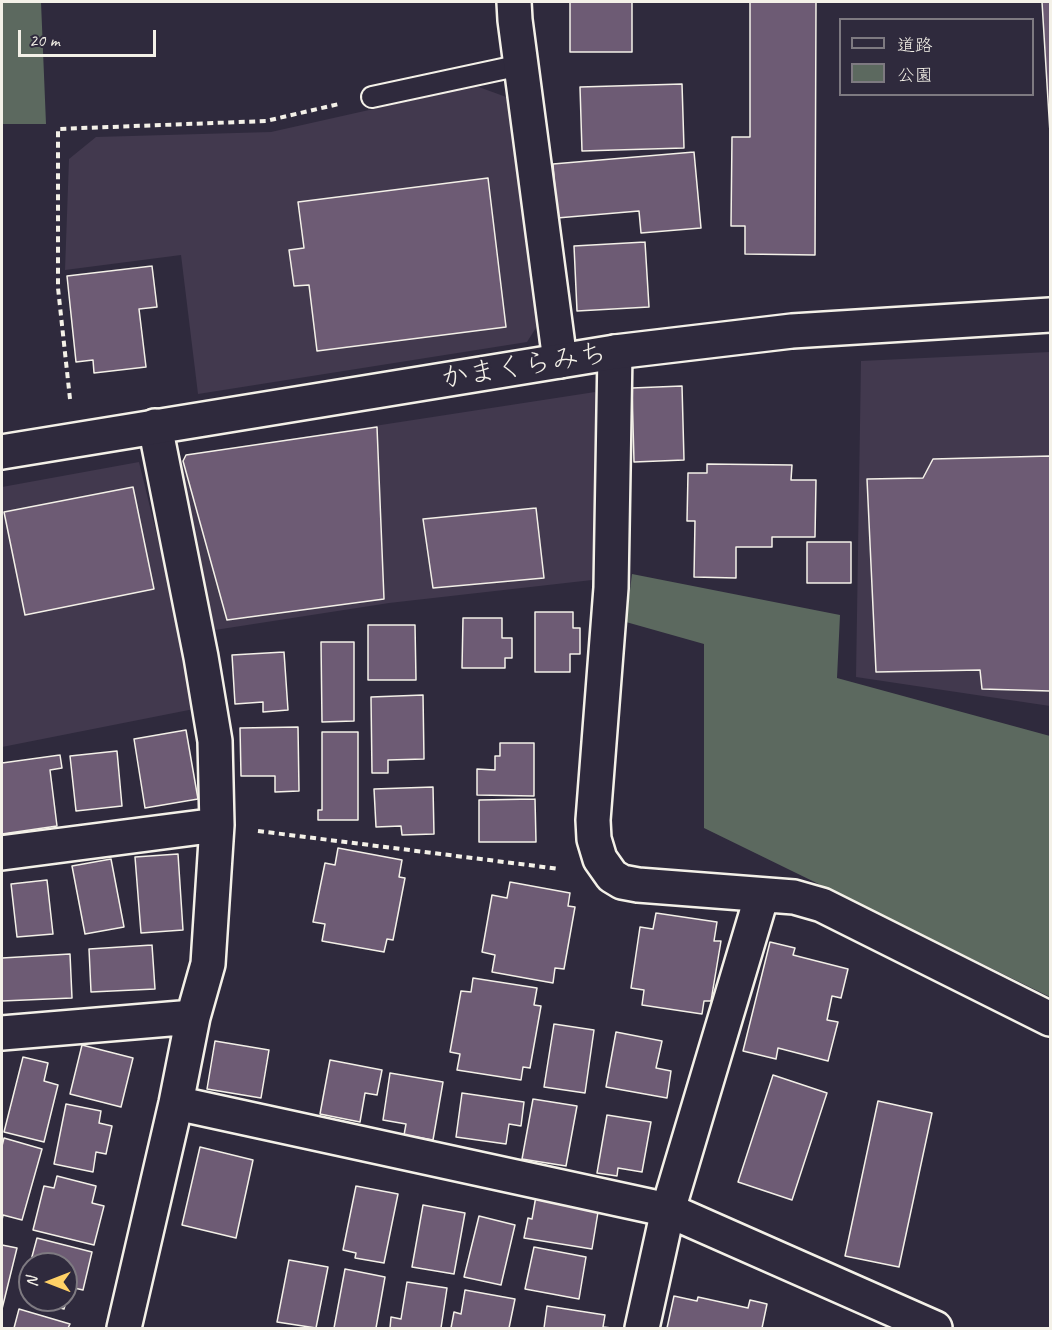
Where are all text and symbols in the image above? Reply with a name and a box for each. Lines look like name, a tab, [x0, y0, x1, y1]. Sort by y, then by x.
scale bar	[21, 18, 159, 56]
legend	[839, 18, 1034, 96]
text: 20 m	[29, 29, 60, 51]
text: 道路	[897, 34, 933, 56]
text: 公園	[897, 64, 933, 86]
street label: かまくらみち	[438, 337, 610, 397]
north arrow	[18, 1252, 78, 1312]
text: N	[22, 1277, 42, 1287]

